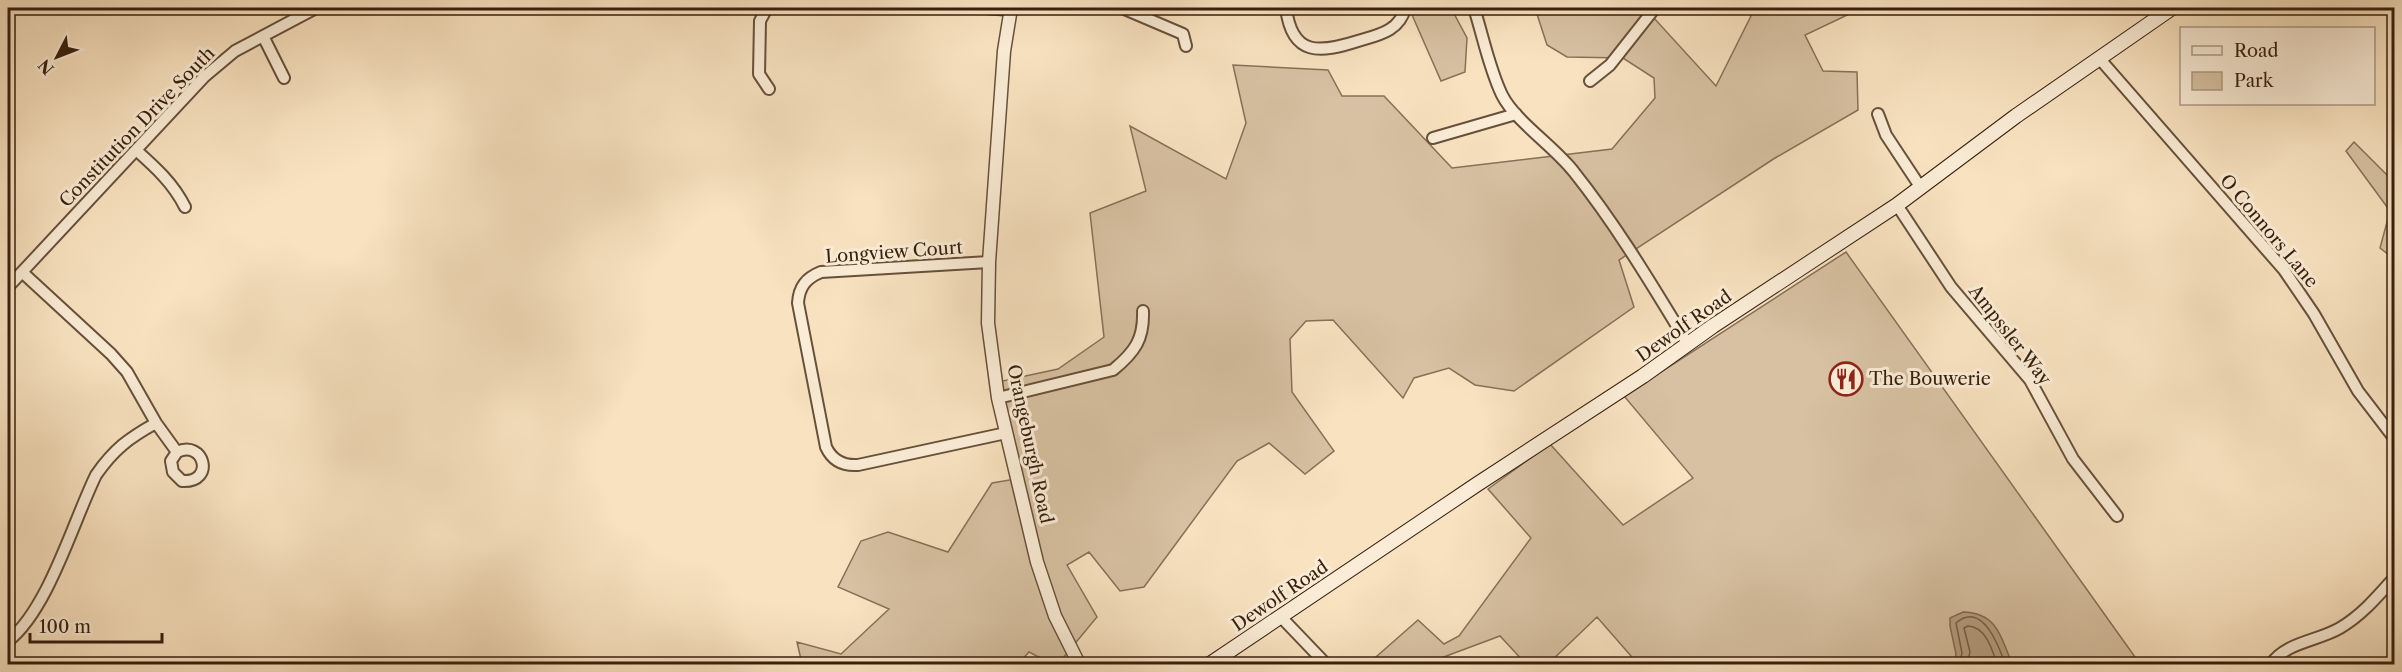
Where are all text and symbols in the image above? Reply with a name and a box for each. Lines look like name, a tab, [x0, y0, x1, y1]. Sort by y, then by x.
north arrow	[27, 27, 87, 87]
legend	[2180, 27, 2375, 105]
text: Road	[2234, 40, 2279, 62]
street label: Constitution Drive South	[55, 42, 219, 212]
text: N	[34, 55, 58, 79]
text: Park	[2234, 70, 2275, 92]
street label: O Connors Lane	[2215, 170, 2323, 292]
street label: Longview Court	[825, 236, 964, 268]
street label: Ampssler Way	[1964, 280, 2056, 390]
street label: Dewolf Road	[1632, 285, 1736, 367]
restaurant icon: The Bouwerie	[1828, 361, 1864, 397]
street label: Orangeburgh Road	[1002, 362, 1058, 526]
place label: The Bouwerie	[1869, 368, 1991, 390]
street label: Dewolf Road	[1228, 556, 1332, 636]
scale bar	[30, 606, 162, 644]
text: 100 m	[39, 616, 91, 638]

